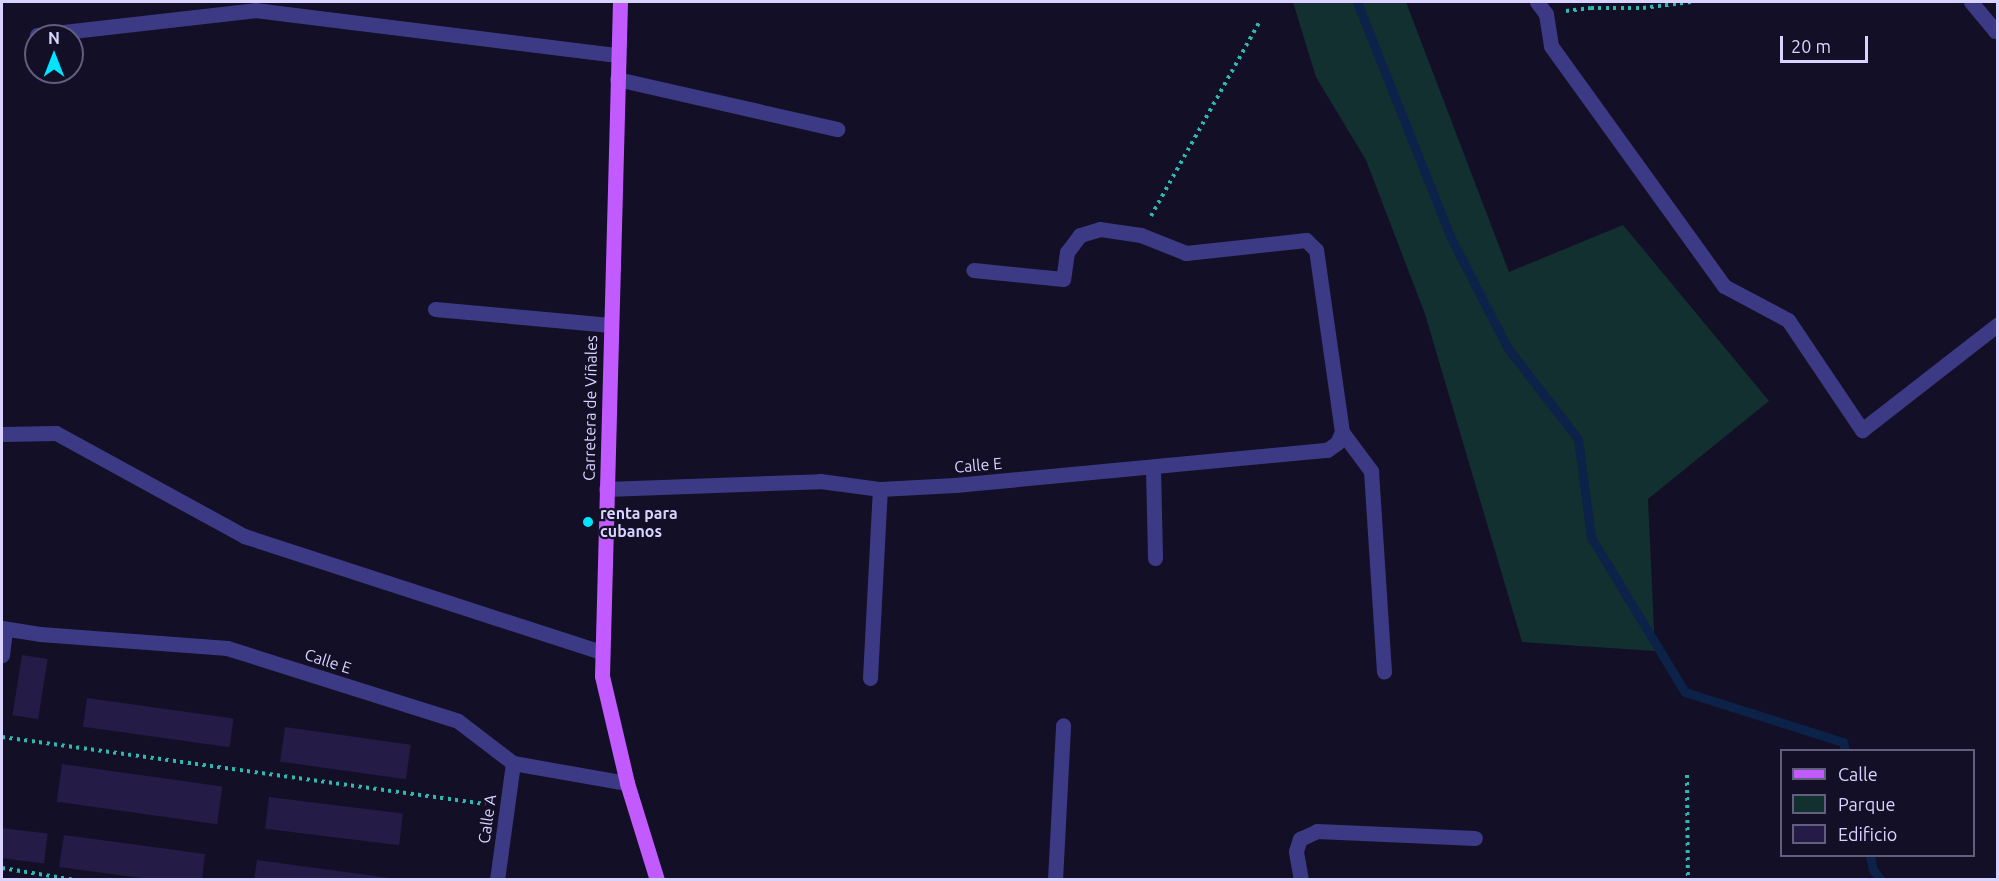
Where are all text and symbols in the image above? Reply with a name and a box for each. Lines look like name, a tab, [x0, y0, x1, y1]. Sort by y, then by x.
north arrow	[24, 24, 84, 84]
scale bar	[1783, 24, 1872, 62]
text: N	[48, 29, 60, 47]
text: 20 m	[1791, 36, 1831, 56]
street label: Carretera de Viñales	[579, 335, 601, 481]
street label: Calle E	[953, 453, 1003, 477]
place label: renta para cubanos	[600, 503, 678, 541]
marker: renta para cubanos	[581, 515, 595, 529]
street label: Calle E	[302, 644, 354, 678]
legend	[1780, 749, 1975, 857]
text: Calle	[1838, 764, 1878, 784]
street label: Calle A	[474, 793, 500, 845]
text: Parque	[1838, 794, 1895, 814]
text: Edificio	[1838, 824, 1897, 844]

